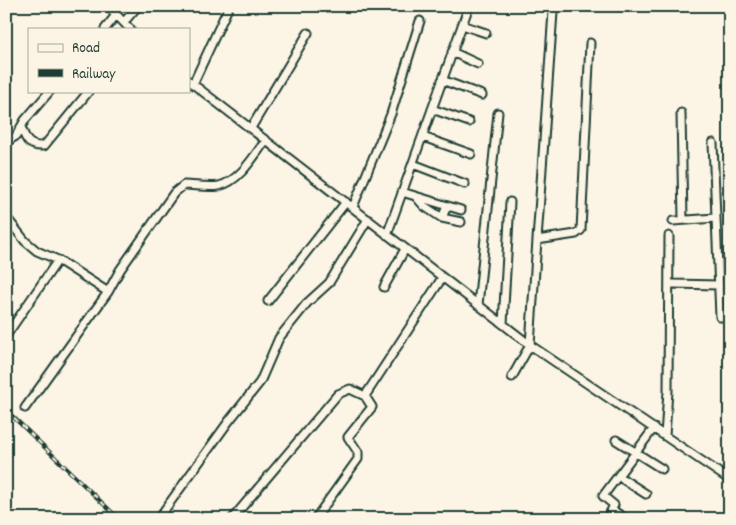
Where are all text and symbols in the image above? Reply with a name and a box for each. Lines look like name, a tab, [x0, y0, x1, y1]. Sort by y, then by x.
legend	[28, 28, 190, 92]
text: Road	[72, 38, 100, 60]
text: Railway	[72, 64, 116, 86]

